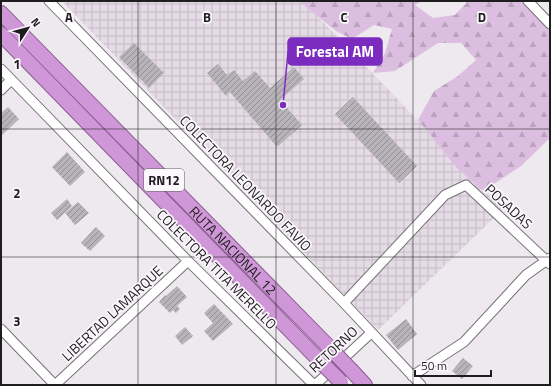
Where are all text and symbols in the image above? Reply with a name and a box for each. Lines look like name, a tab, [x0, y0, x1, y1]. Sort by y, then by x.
text: A	[65, 7, 73, 27]
text: B	[203, 7, 211, 27]
text: C	[340, 7, 348, 27]
text: D	[478, 7, 486, 27]
north arrow	[8, 8, 48, 48]
text: N	[27, 14, 45, 30]
callout: Forestal AM	[288, 38, 382, 65]
text: Forestal AM	[296, 40, 374, 63]
text: 1	[13, 54, 21, 74]
street label: COLECTORA LEONARDO FAVIO	[175, 110, 317, 256]
road number: RN12	[144, 169, 184, 191]
street label: POSADAS	[481, 179, 537, 233]
text: 2	[13, 183, 21, 203]
street label: RUTA NACIONAL 12	[185, 201, 282, 299]
street label: COLECTORA TITA MERELLO	[152, 204, 282, 334]
street label: LIBERTAD LAMARQUE	[57, 260, 168, 366]
text: 3	[13, 311, 21, 331]
street label: RETORNO	[304, 321, 362, 377]
scale bar	[415, 352, 491, 378]
text: 50 m	[421, 356, 447, 375]

